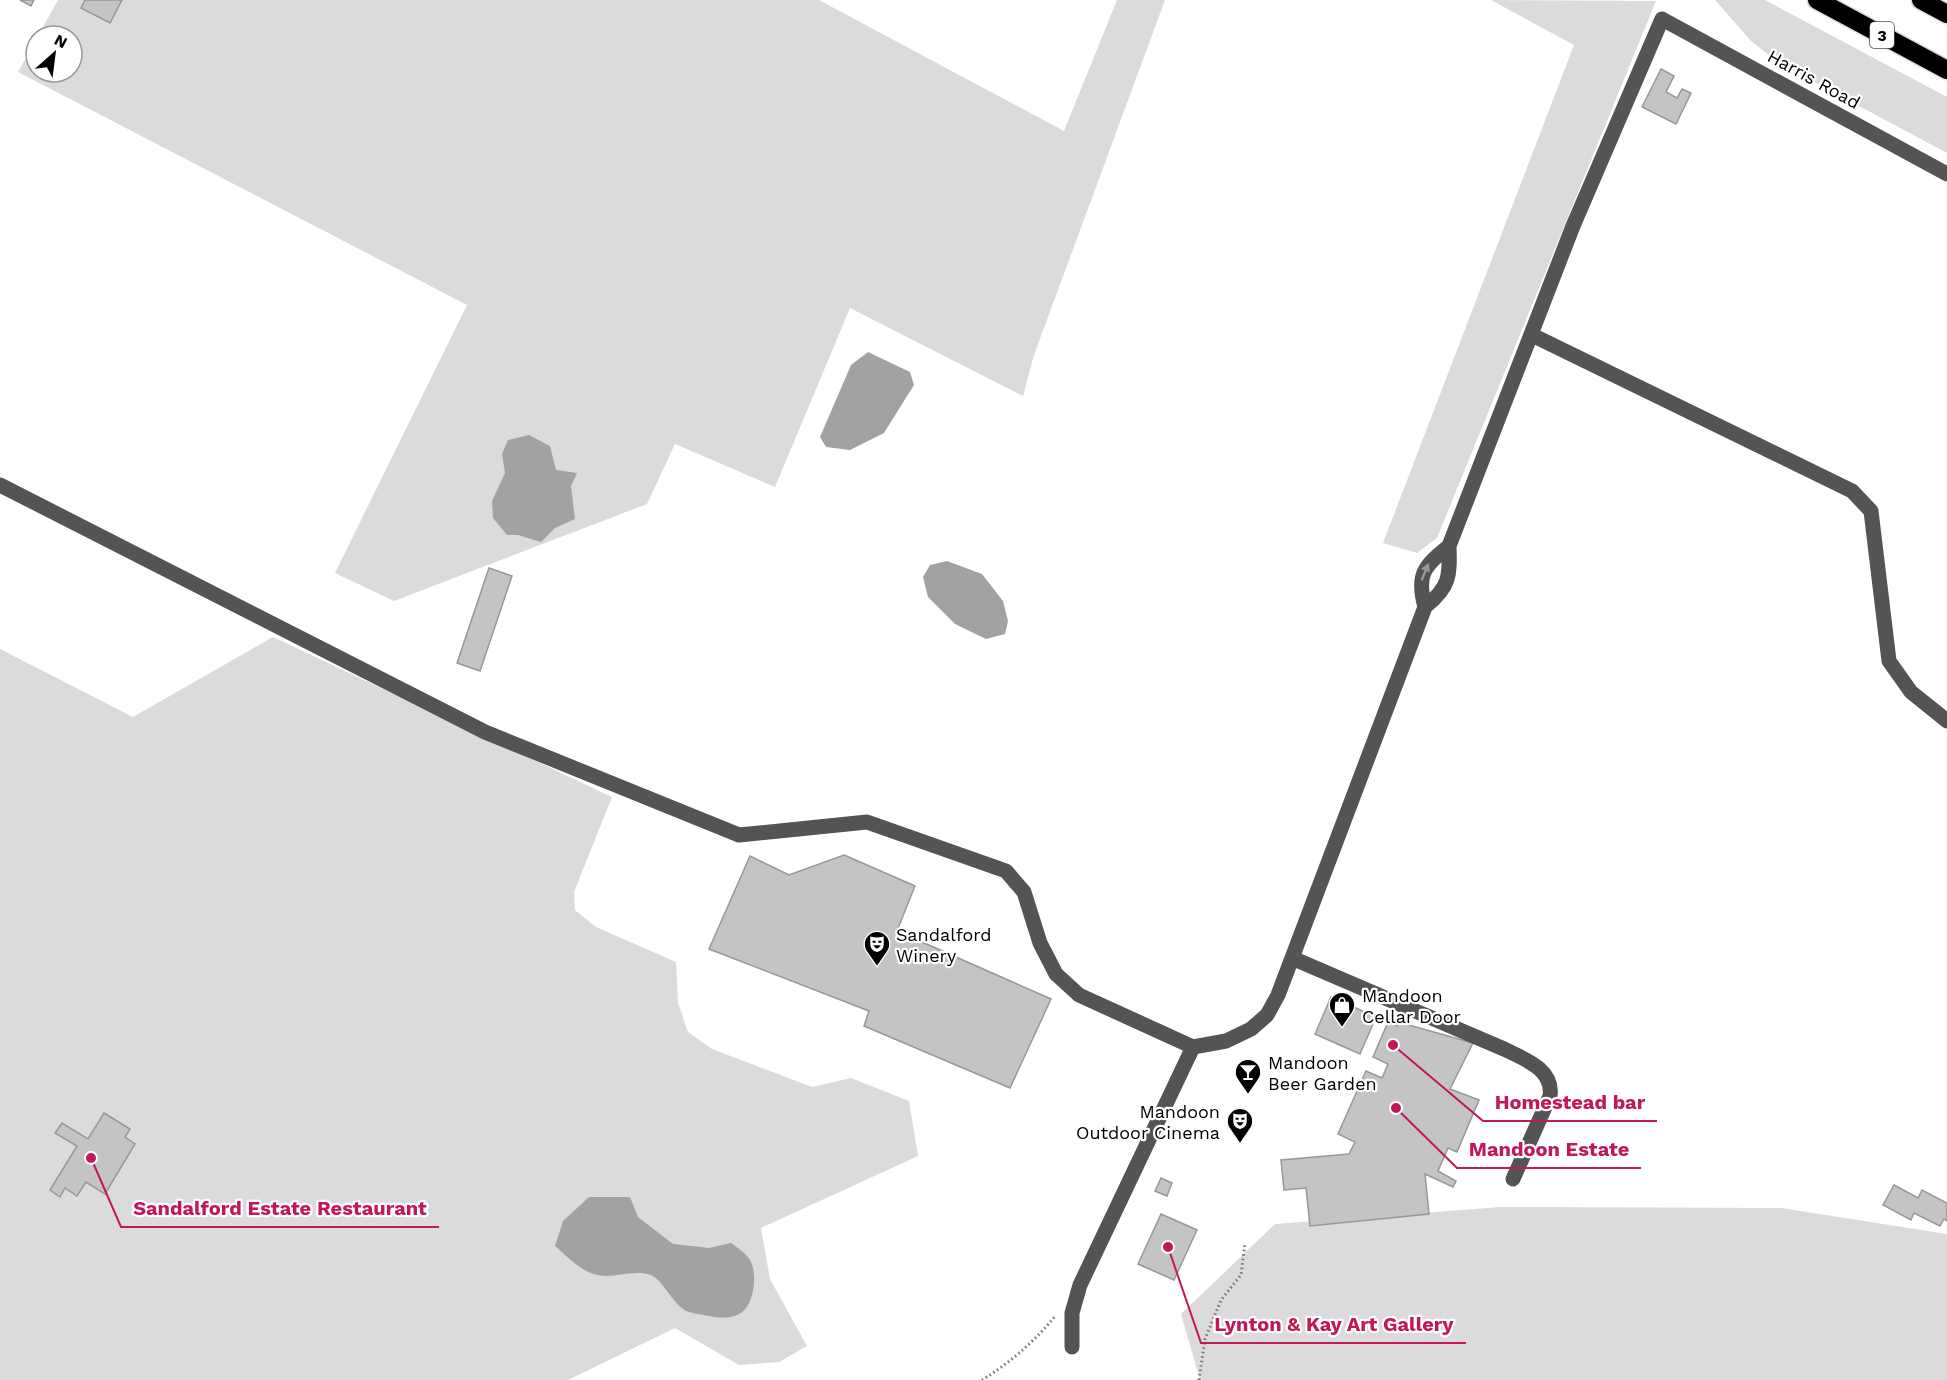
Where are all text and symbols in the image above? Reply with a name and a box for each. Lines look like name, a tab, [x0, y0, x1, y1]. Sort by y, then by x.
road number: 3	[1870, 22, 1894, 48]
north arrow	[24, 24, 84, 84]
text: N	[51, 30, 71, 52]
street label: Harris Road	[1764, 45, 1864, 113]
one-way arrow	[1420, 563, 1430, 581]
place label: Sandalford Winery	[896, 924, 992, 966]
theatre icon: Sandalford Winery	[862, 929, 892, 967]
place label: Mandoon Cellar Door	[1362, 985, 1461, 1027]
shop icon: Mandoon Cellar Door	[1327, 990, 1357, 1028]
place label: Mandoon Beer Garden	[1268, 1052, 1377, 1094]
bar icon: Mandoon Beer Garden	[1233, 1057, 1263, 1095]
callout: Homestead bar	[1483, 1083, 1657, 1121]
text: Homestead bar	[1495, 1090, 1646, 1114]
place label: Mandoon Outdoor Cinema	[1076, 1101, 1220, 1143]
theatre icon: Mandoon Outdoor Cinema	[1225, 1106, 1255, 1144]
callout: Mandoon Estate	[1457, 1130, 1641, 1168]
text: Mandoon Estate	[1469, 1137, 1629, 1161]
callout: Sandalford Estate Restaurant	[121, 1189, 439, 1227]
text: Sandalford Estate Restaurant	[133, 1196, 427, 1220]
callout: Lynton & Kay Art Gallery	[1201, 1305, 1466, 1343]
text: Lynton & Kay Art Gallery	[1214, 1312, 1454, 1336]

